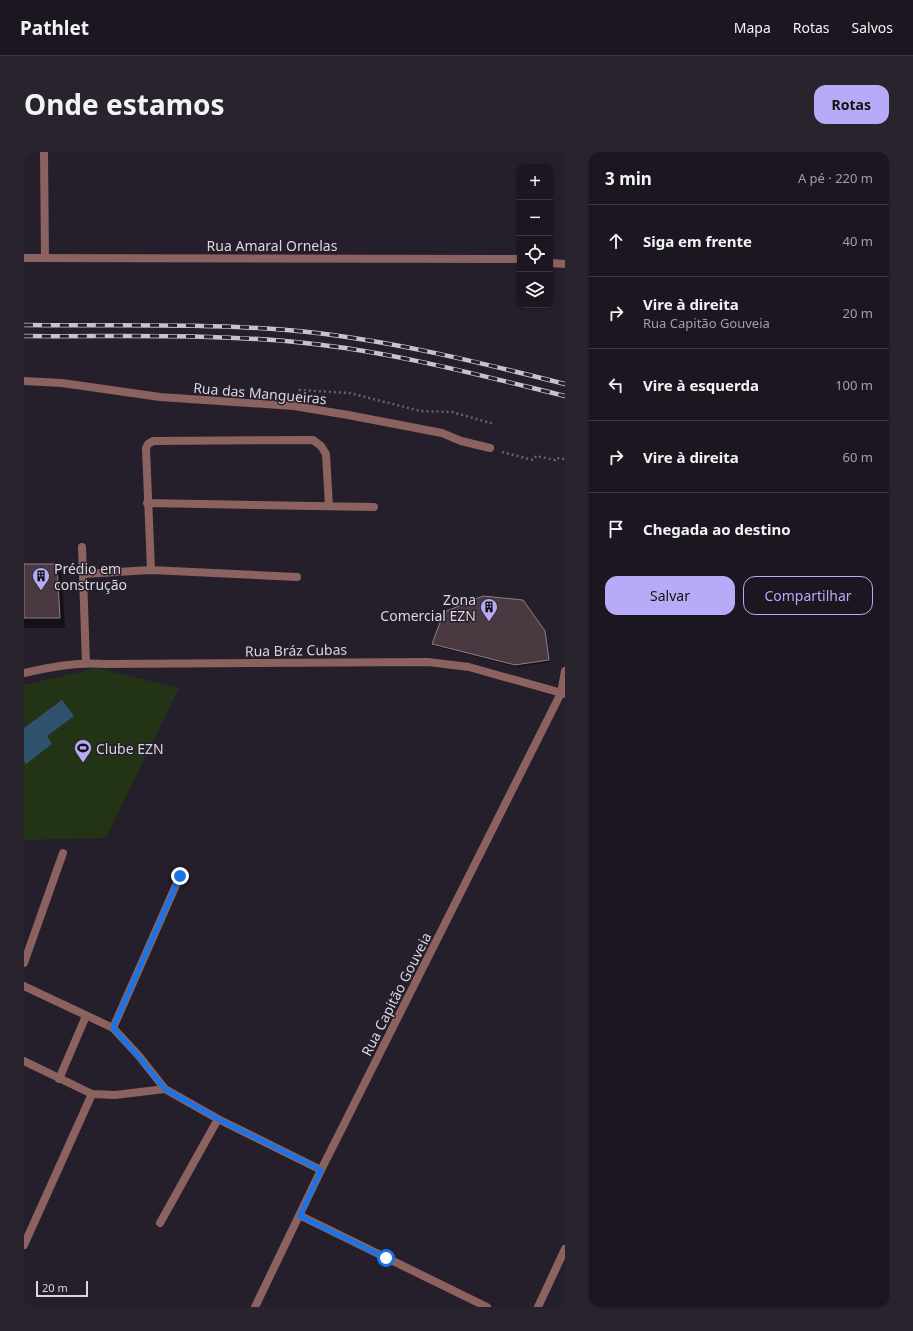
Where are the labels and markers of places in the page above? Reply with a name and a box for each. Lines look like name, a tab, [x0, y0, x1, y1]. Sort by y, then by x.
place label: Prédio em construção	[54, 559, 127, 594]
building icon: Prédio em construção	[31, 566, 51, 591]
place label: Zona Comercial EZN	[380, 590, 476, 625]
building icon: Zona Comercial EZN	[479, 597, 499, 622]
sports icon: Clube EZN	[73, 738, 93, 763]
place label: Clube EZN	[96, 739, 164, 758]

